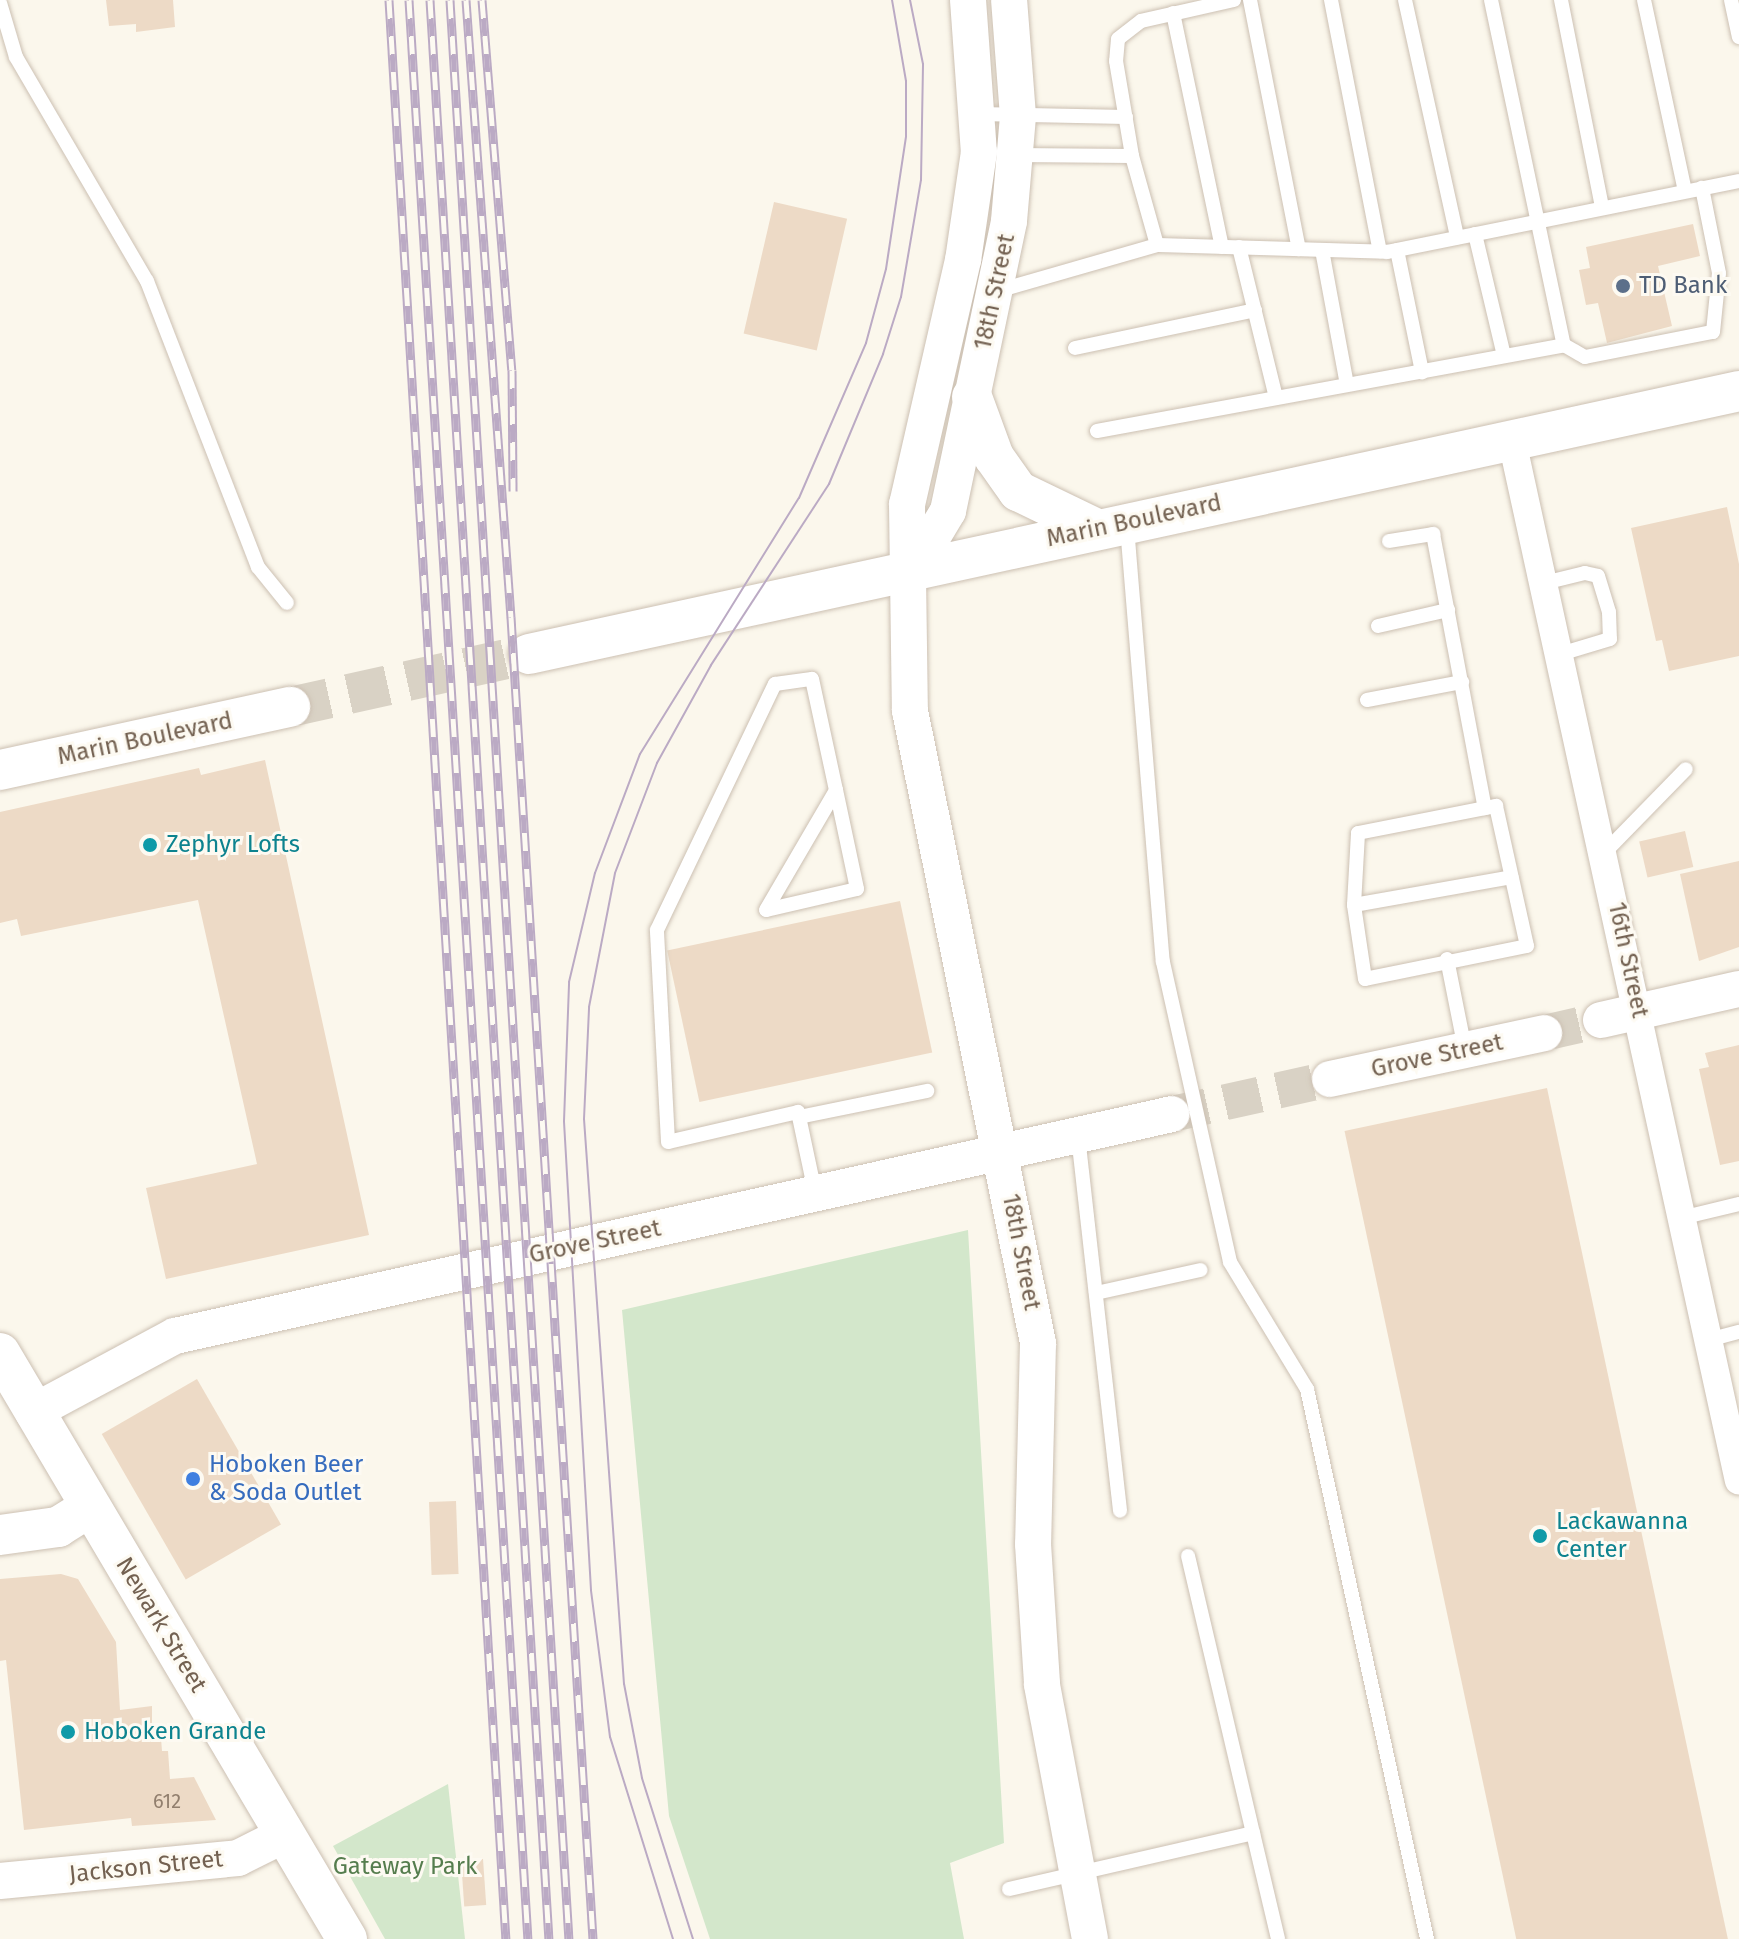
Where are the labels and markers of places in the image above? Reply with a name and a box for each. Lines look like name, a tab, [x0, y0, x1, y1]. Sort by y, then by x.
place label: TD Bank	[1639, 272, 1727, 300]
marker: TD Bank	[1614, 277, 1632, 295]
place label: Zephyr Lofts	[166, 831, 300, 859]
marker: Zephyr Lofts	[141, 836, 159, 854]
place label: Hoboken Beer & Soda Outlet	[209, 1451, 363, 1507]
marker: Hoboken Beer & Soda Outlet	[184, 1470, 202, 1488]
place label: Lackawanna Center	[1556, 1508, 1688, 1564]
marker: Lackawanna Center	[1531, 1527, 1549, 1545]
place label: Hoboken Grande	[84, 1718, 266, 1746]
marker: Hoboken Grande	[59, 1723, 77, 1741]

